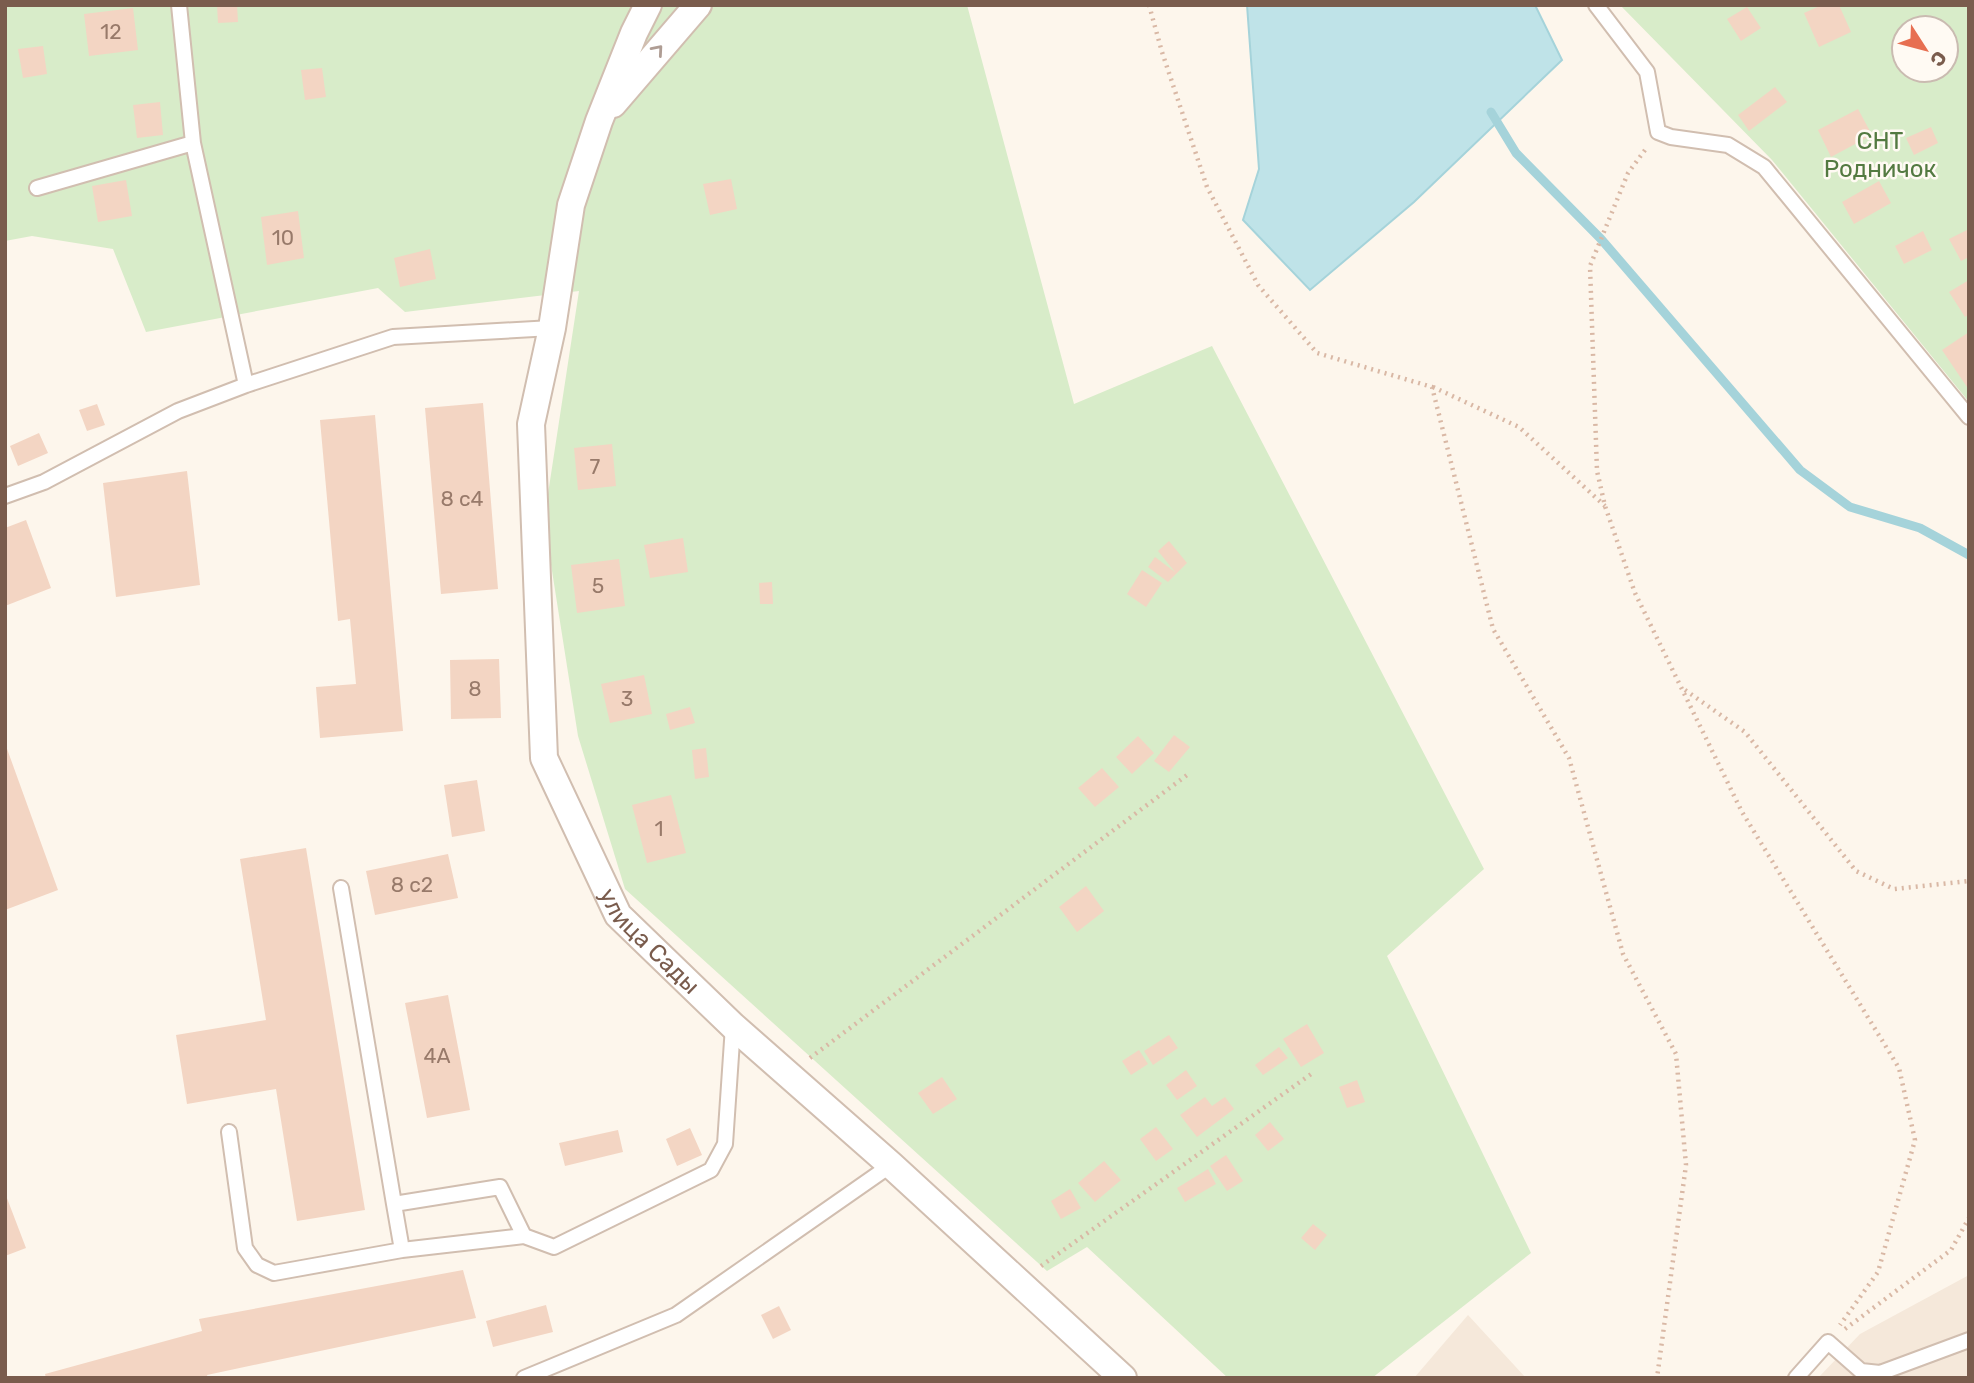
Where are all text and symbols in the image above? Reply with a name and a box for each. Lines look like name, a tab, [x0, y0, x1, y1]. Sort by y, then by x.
north arrow	[1890, 14, 1960, 84]
house number: 12	[100, 19, 122, 44]
one-way arrow	[650, 46, 662, 59]
text: С	[1925, 47, 1952, 71]
park label: СНТ Родничок	[1824, 127, 1936, 183]
house number: 10	[272, 225, 294, 250]
house number: 7	[590, 454, 601, 479]
house number: 8 с4	[440, 486, 484, 511]
house number: 5	[592, 573, 604, 598]
house number: 8	[468, 676, 482, 701]
house number: 3	[621, 686, 633, 711]
house number: 1	[655, 816, 664, 841]
house number: 8 с2	[391, 872, 433, 897]
street label: улица Сады	[593, 884, 705, 1000]
house number: 4А	[423, 1043, 451, 1068]

